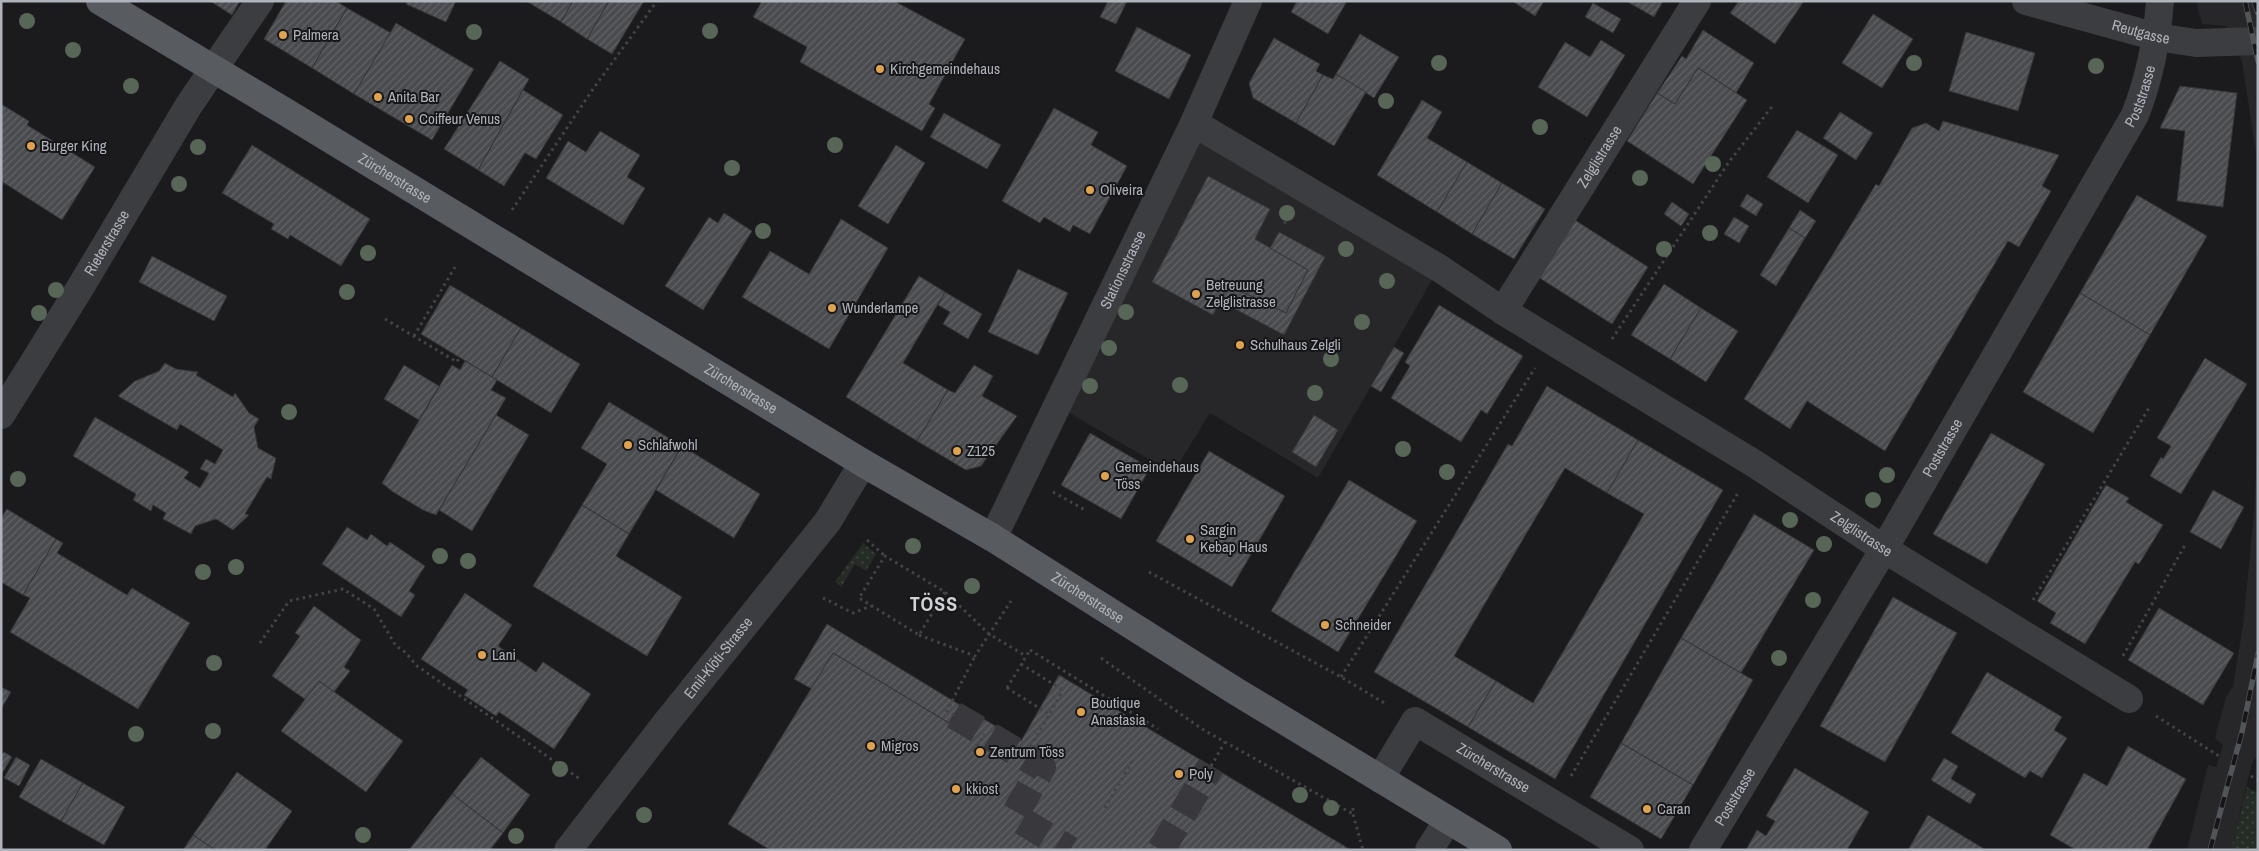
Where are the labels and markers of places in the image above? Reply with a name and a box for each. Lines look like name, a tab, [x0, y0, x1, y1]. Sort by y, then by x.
place label: Palmera	[293, 24, 339, 45]
marker: Palmera	[277, 29, 289, 41]
place label: Kirchgemeindehaus	[890, 58, 1000, 79]
marker: Kirchgemeindehaus	[874, 63, 886, 75]
place label: Anita Bar	[387, 86, 439, 107]
marker: Anita Bar	[372, 91, 384, 103]
place label: Coiffeur Venus	[419, 108, 500, 129]
marker: Coiffeur Venus	[403, 113, 415, 125]
place label: Burger King	[41, 135, 107, 156]
marker: Burger King	[25, 140, 37, 152]
place label: Oliveira	[1100, 179, 1143, 200]
marker: Oliveira	[1084, 184, 1096, 196]
place label: Betreuung Zelglistrasse	[1206, 274, 1276, 312]
marker: Betreuung Zelglistrasse	[1190, 288, 1202, 300]
place label: Wunderlampe	[842, 297, 919, 318]
marker: Wunderlampe	[826, 302, 838, 314]
place label: Schulhaus Zelgli	[1250, 334, 1341, 355]
marker: Schulhaus Zelgli	[1234, 339, 1246, 351]
place label: Schlafwohl	[638, 434, 697, 455]
marker: Schlafwohl	[622, 439, 634, 451]
place label: Z125	[967, 440, 995, 461]
marker: Z125	[951, 445, 963, 457]
place label: Gemeindehaus Töss	[1115, 456, 1199, 494]
marker: Gemeindehaus Töss	[1099, 470, 1111, 482]
place label: Sargin Kebap Haus	[1200, 519, 1268, 557]
marker: Sargin Kebap Haus	[1184, 533, 1196, 545]
place label: Schneider	[1335, 614, 1391, 635]
marker: Schneider	[1319, 619, 1331, 631]
place label: Lani	[492, 644, 516, 665]
marker: Lani	[476, 649, 488, 661]
place label: Boutique Anastasia	[1090, 692, 1146, 730]
marker: Boutique Anastasia	[1075, 706, 1087, 718]
place label: Migros	[881, 735, 919, 756]
marker: Migros	[865, 740, 877, 752]
place label: Zentrum Töss	[990, 741, 1064, 762]
marker: Zentrum Töss	[974, 746, 986, 758]
place label: Poly	[1189, 763, 1214, 784]
marker: Poly	[1173, 768, 1185, 780]
place label: kkiost	[966, 778, 999, 799]
marker: kkiost	[950, 783, 962, 795]
place label: Caran	[1657, 798, 1691, 819]
marker: Caran	[1641, 803, 1653, 815]

